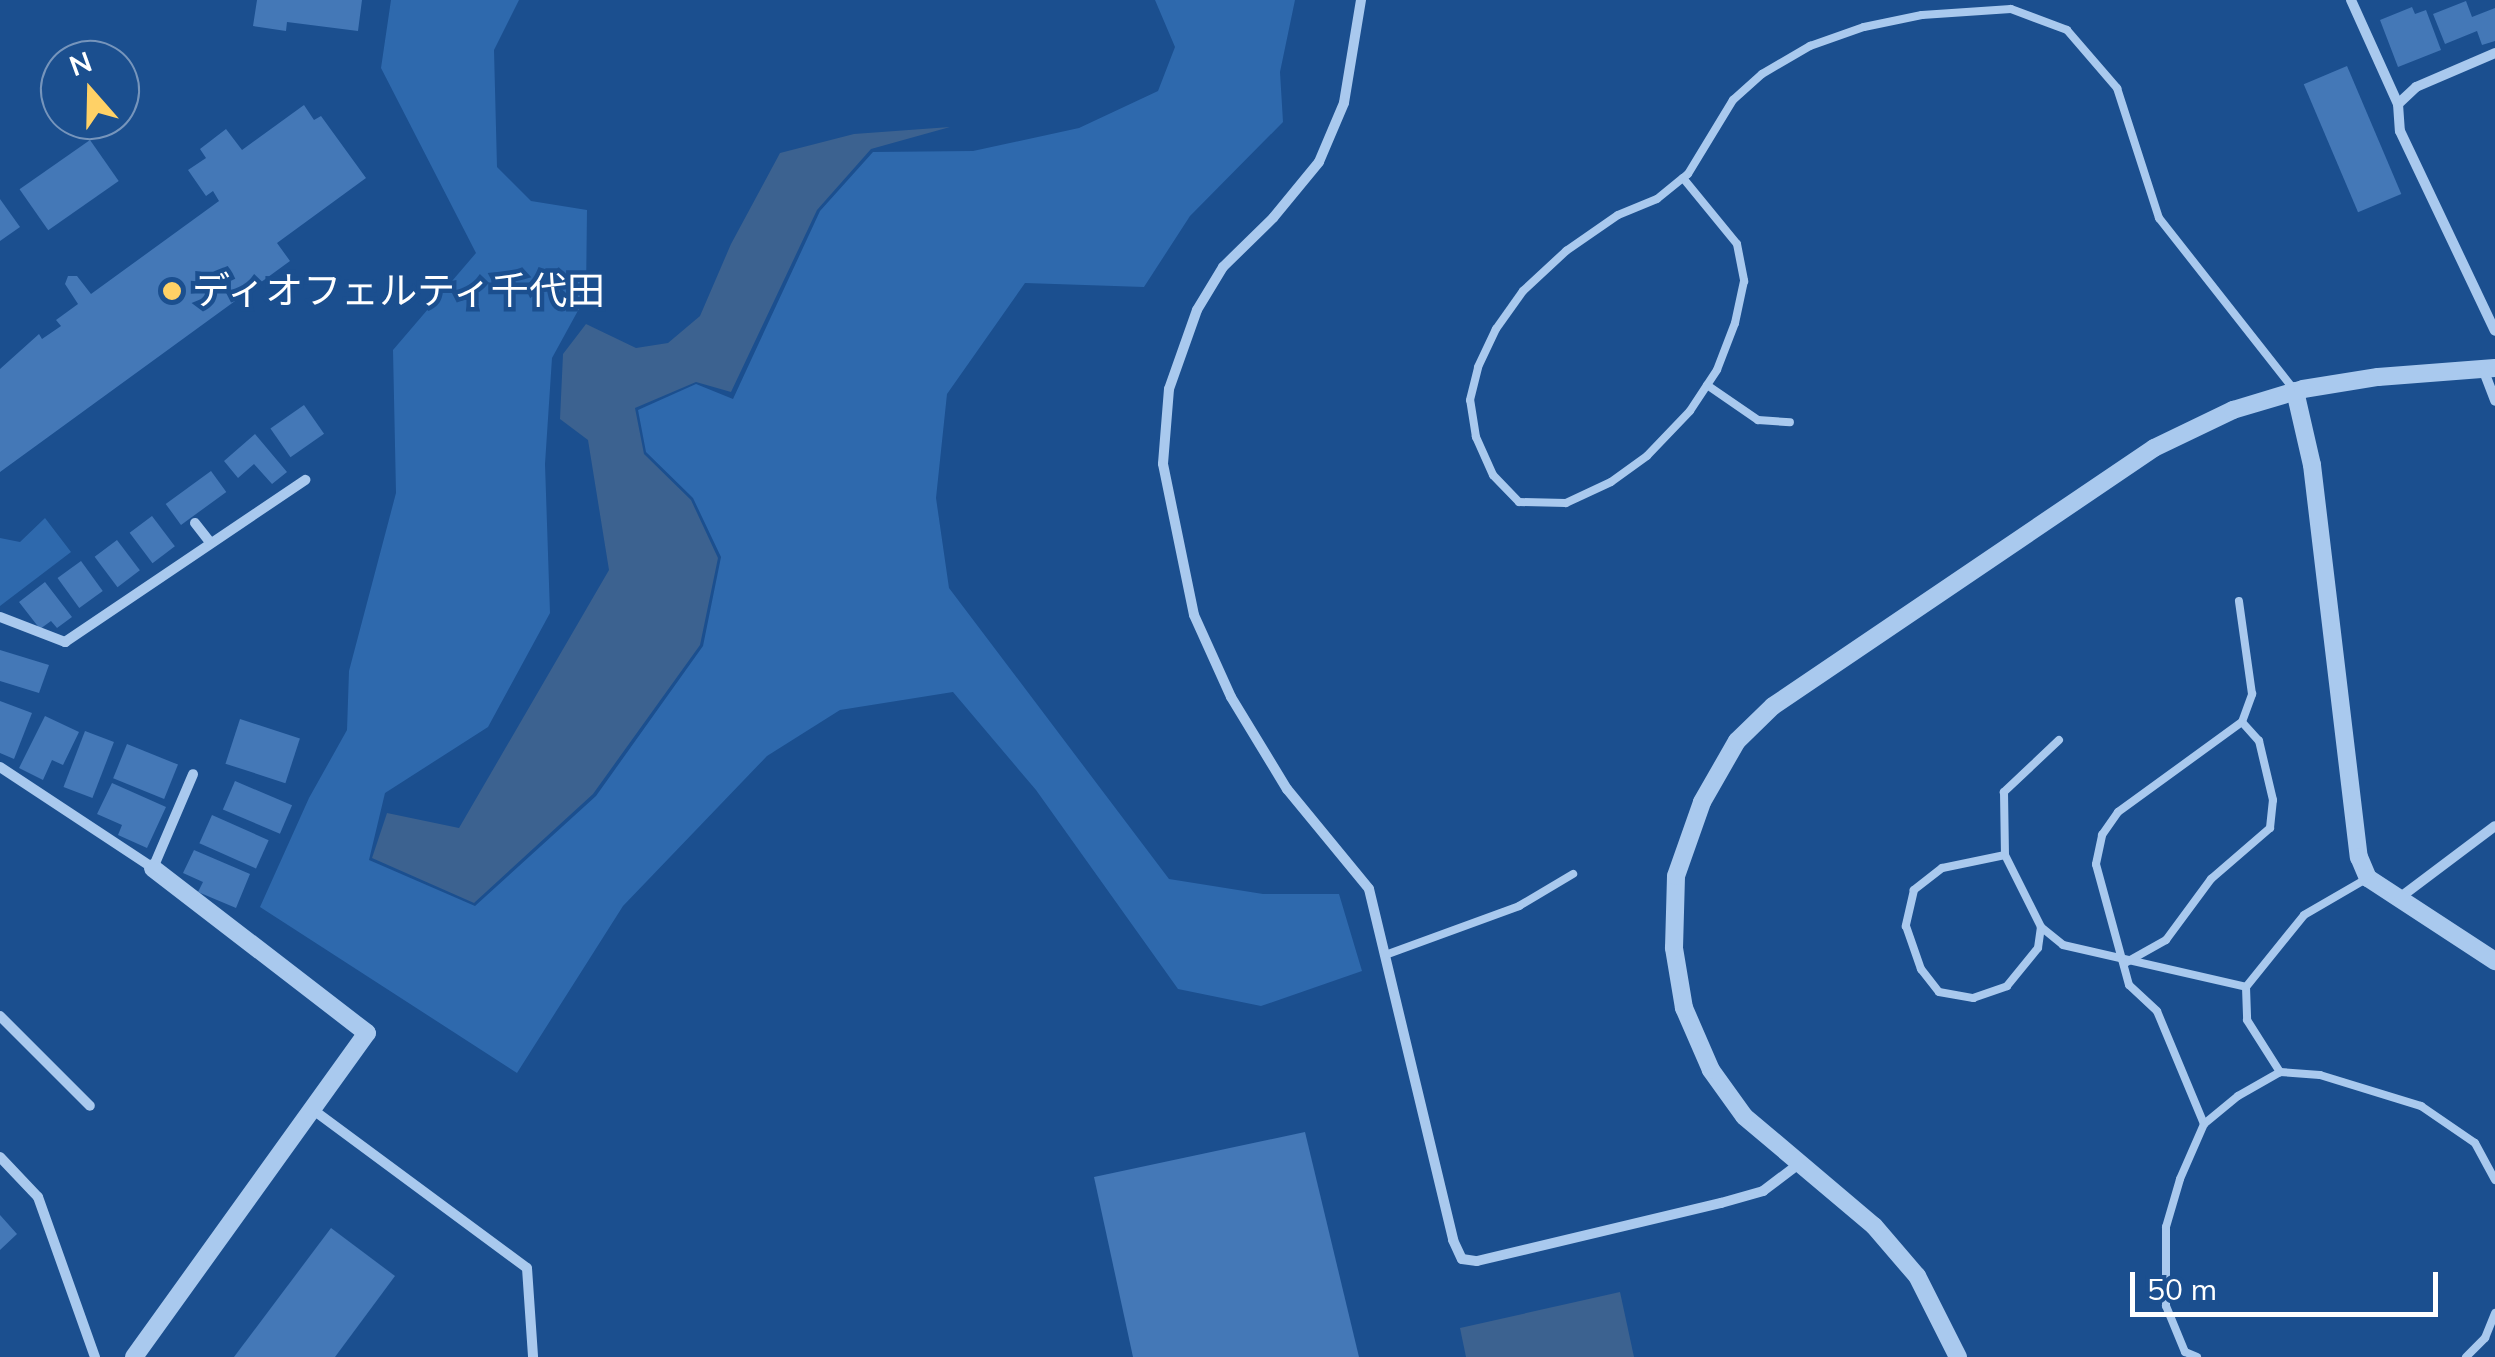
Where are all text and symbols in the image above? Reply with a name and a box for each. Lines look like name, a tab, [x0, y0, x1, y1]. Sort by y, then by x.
north arrow	[40, 40, 140, 140]
text: N	[64, 43, 96, 83]
place label: ディオフェルティ千代田	[192, 268, 610, 314]
marker: ディオフェルティ千代田	[161, 280, 183, 302]
scale bar	[2135, 1252, 2442, 1314]
text: 50 m	[2147, 1270, 2217, 1308]

